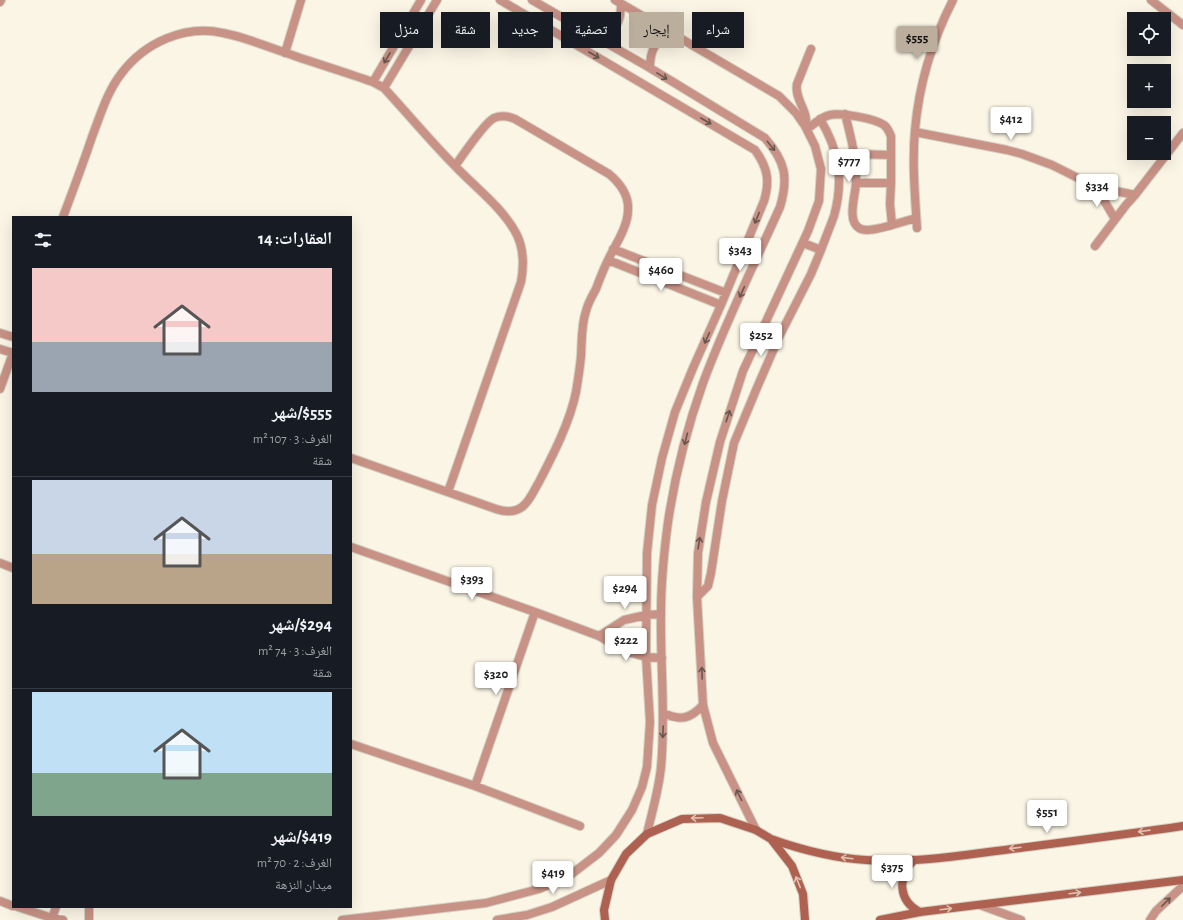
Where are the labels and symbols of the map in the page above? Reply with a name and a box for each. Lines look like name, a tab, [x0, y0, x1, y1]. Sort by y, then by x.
pin: $555	[893, 26, 941, 60]
one-way arrow	[383, 52, 391, 63]
one-way arrow	[588, 52, 600, 60]
one-way arrow	[656, 72, 668, 80]
pin: $412	[987, 107, 1035, 141]
one-way arrow	[700, 118, 712, 126]
one-way arrow	[767, 140, 776, 151]
pin: $777	[825, 149, 873, 183]
pin: $334	[1073, 174, 1121, 208]
one-way arrow	[753, 211, 760, 223]
pin: $343	[716, 238, 764, 272]
pin: $460	[637, 258, 685, 292]
one-way arrow	[738, 285, 745, 297]
pin: $252	[737, 323, 785, 357]
one-way arrow	[702, 331, 710, 343]
one-way arrow	[725, 410, 732, 423]
one-way arrow	[681, 432, 689, 445]
one-way arrow	[695, 537, 703, 550]
pin: $393	[448, 567, 496, 601]
pin: $294	[601, 576, 649, 610]
pin: $222	[602, 628, 650, 662]
pin: $320	[472, 662, 520, 696]
one-way arrow	[698, 667, 706, 680]
one-way arrow	[659, 725, 666, 738]
one-way arrow	[735, 789, 742, 801]
pin: $551	[1023, 800, 1071, 834]
one-way arrow	[691, 814, 704, 822]
one-way arrow	[1138, 828, 1151, 835]
one-way arrow	[1009, 844, 1022, 852]
one-way arrow	[841, 854, 854, 862]
pin: $375	[868, 855, 916, 889]
pin: $419	[529, 861, 577, 895]
one-way arrow	[794, 876, 802, 888]
one-way arrow	[1068, 889, 1081, 897]
one-way arrow	[1161, 897, 1171, 907]
one-way arrow	[939, 905, 952, 913]

